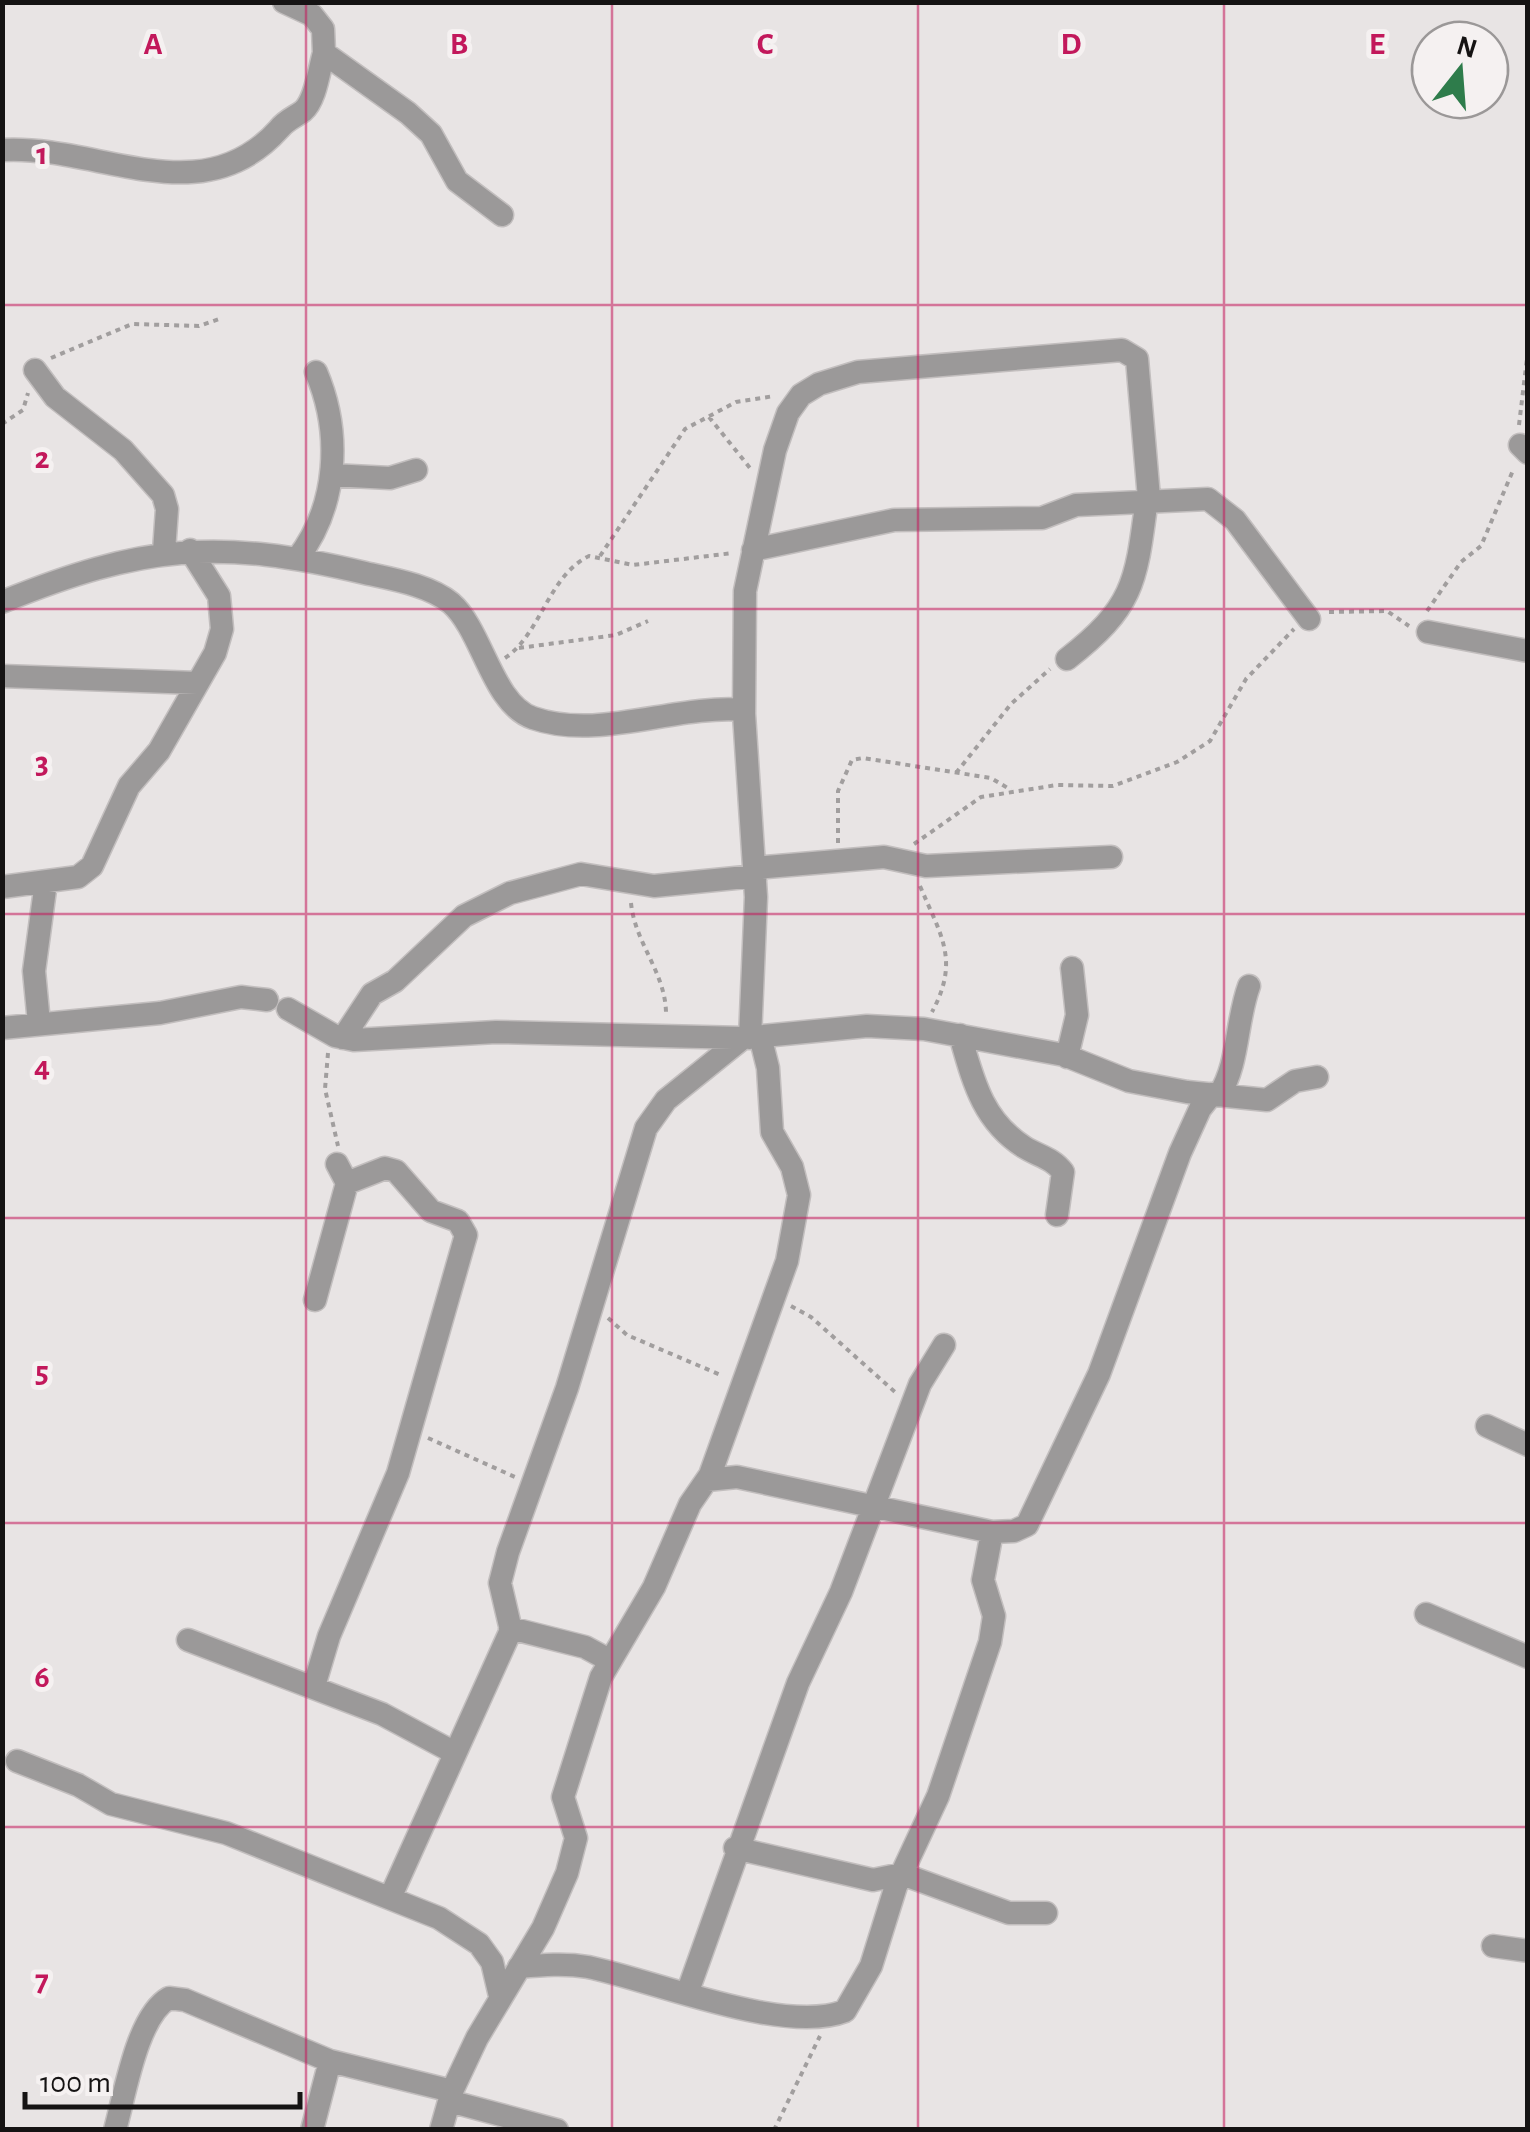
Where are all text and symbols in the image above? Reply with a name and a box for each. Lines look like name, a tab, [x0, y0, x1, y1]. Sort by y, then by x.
north arrow	[1410, 20, 1510, 120]
text: A	[143, 28, 163, 60]
text: B	[450, 28, 468, 60]
text: C	[757, 28, 774, 60]
text: D	[1061, 28, 1082, 60]
text: E	[1369, 28, 1385, 60]
text: N	[1453, 32, 1480, 64]
text: 1	[36, 138, 48, 170]
text: 2	[34, 442, 50, 474]
text: 3	[35, 747, 49, 779]
text: 4	[34, 1051, 50, 1083]
text: 5	[35, 1356, 49, 1388]
text: 6	[34, 1661, 50, 1693]
text: 7	[35, 1965, 49, 1997]
scale bar	[25, 2047, 300, 2109]
text: 100 m	[40, 2068, 111, 2098]

